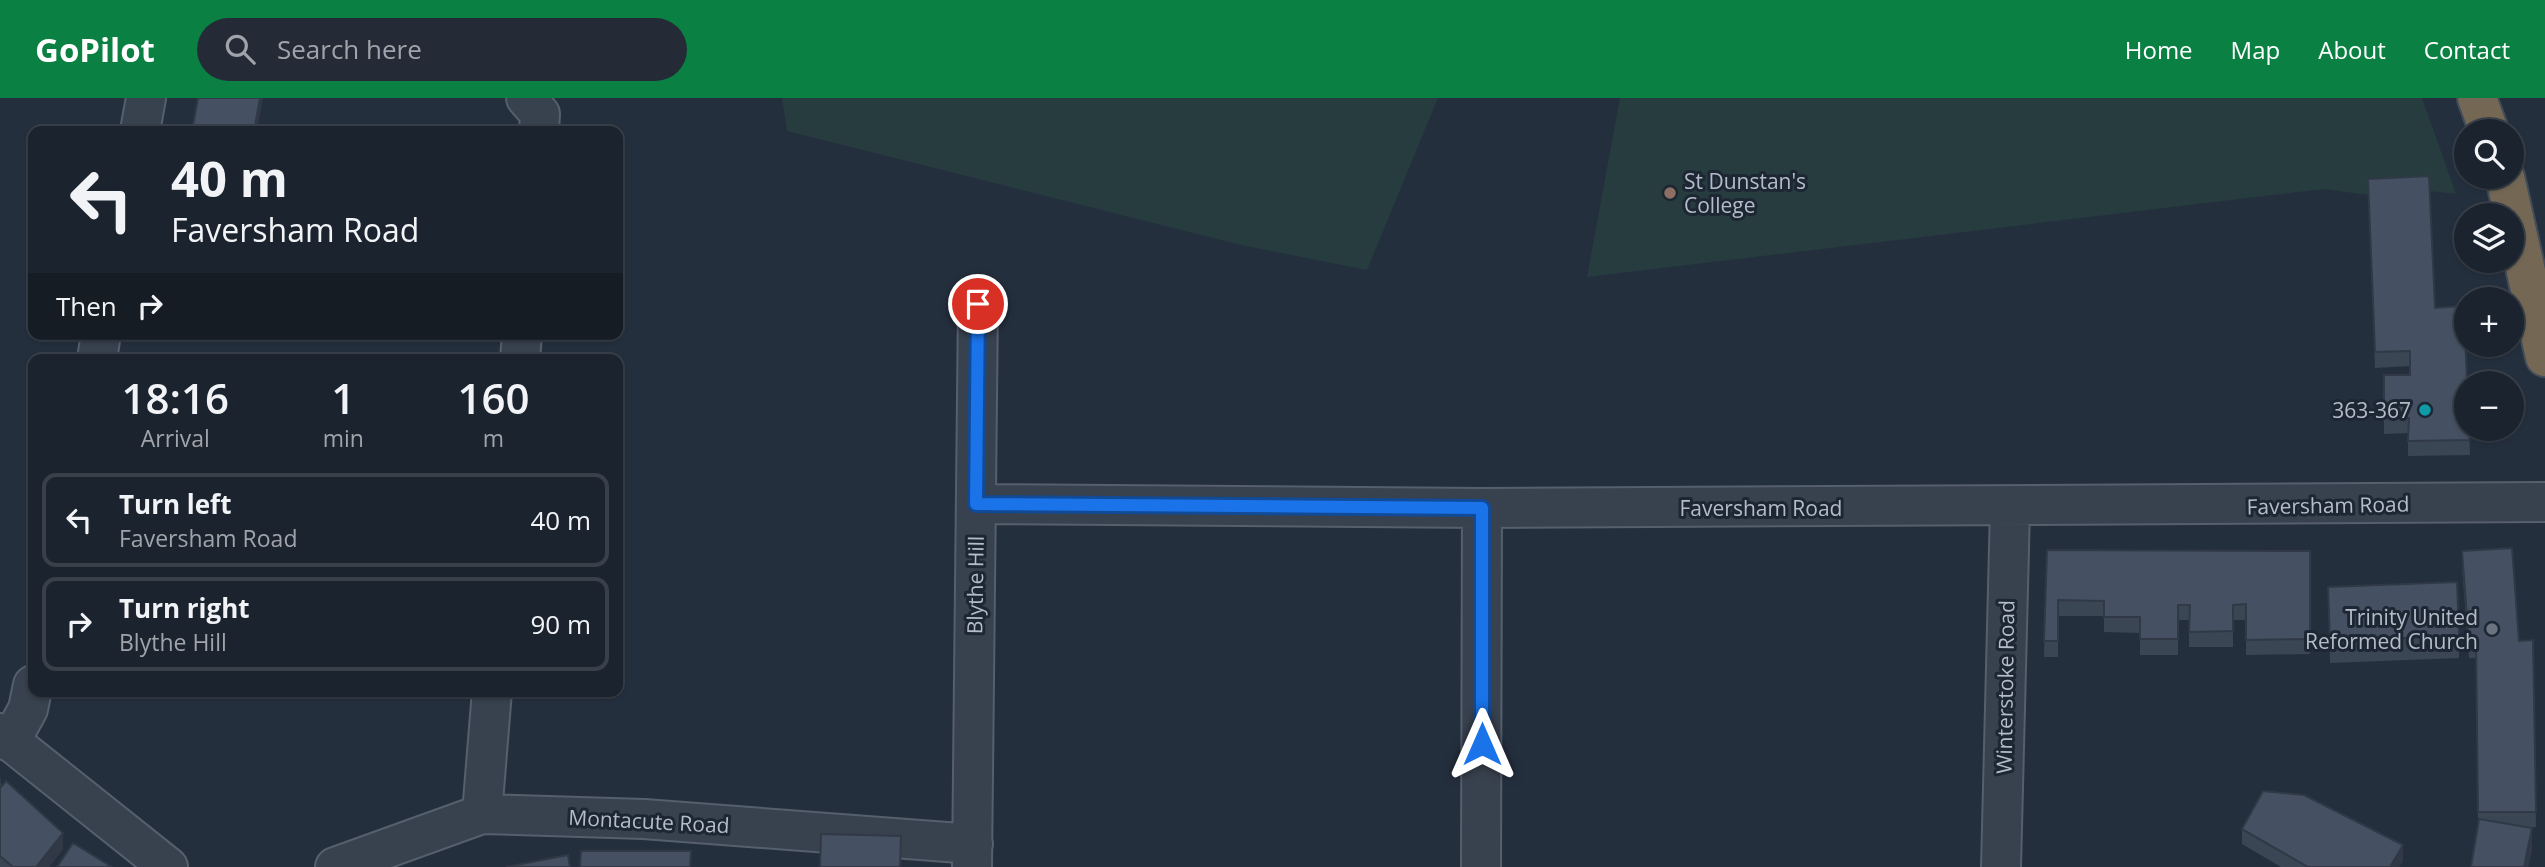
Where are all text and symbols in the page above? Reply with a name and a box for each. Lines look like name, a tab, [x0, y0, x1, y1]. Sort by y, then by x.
search box	[197, 18, 687, 81]
text: GoPilot	[35, 27, 155, 72]
icon: search	[221, 30, 259, 68]
text: Search here	[277, 31, 422, 67]
text: Home	[2125, 33, 2193, 66]
text: Map	[2231, 33, 2280, 66]
text: About	[2318, 33, 2386, 66]
text: Contact	[2424, 33, 2510, 66]
map controls	[2454, 119, 2524, 441]
button: search	[2454, 119, 2524, 189]
text: 40 m	[171, 145, 288, 211]
icon: left	[56, 154, 147, 245]
place label: St Dunstan's College	[1684, 167, 1806, 219]
marker: St Dunstan's College	[1662, 185, 1678, 201]
button: layers	[2454, 203, 2524, 273]
text: Faversham Road	[171, 208, 419, 251]
pin	[948, 274, 1008, 334]
icon: arrive	[959, 285, 997, 323]
icon: right	[131, 287, 169, 325]
button: +	[2454, 287, 2524, 357]
text: Then	[56, 288, 117, 324]
text: 18:16	[122, 369, 229, 426]
text: 1	[331, 369, 355, 426]
text: 160	[457, 369, 529, 426]
button: −	[2454, 371, 2524, 441]
place label: 363-367	[2332, 396, 2411, 424]
marker: 363-367	[2417, 402, 2433, 418]
text: Arrival	[141, 422, 210, 454]
text: min	[323, 422, 364, 454]
text: m	[483, 422, 504, 454]
text: Turn left	[119, 486, 231, 522]
street label: Faversham Road	[2246, 490, 2410, 520]
street label: Faversham Road	[1680, 494, 1842, 522]
icon: left	[60, 501, 98, 539]
text: 40 m	[530, 502, 591, 538]
text: Faversham Road	[119, 522, 297, 554]
street label: Blythe Hill	[960, 536, 990, 634]
text: Turn right	[119, 590, 250, 626]
street label: Winterstoke Road	[1989, 600, 2021, 774]
place label: Trinity United Reformed Church	[2305, 603, 2478, 655]
icon: right	[60, 605, 98, 643]
text: 90 m	[530, 606, 591, 642]
marker: Trinity United Reformed Church	[2484, 621, 2500, 637]
text: Blythe Hill	[119, 626, 227, 658]
position arrow	[1445, 707, 1519, 781]
street label: Montacute Road	[568, 803, 730, 839]

